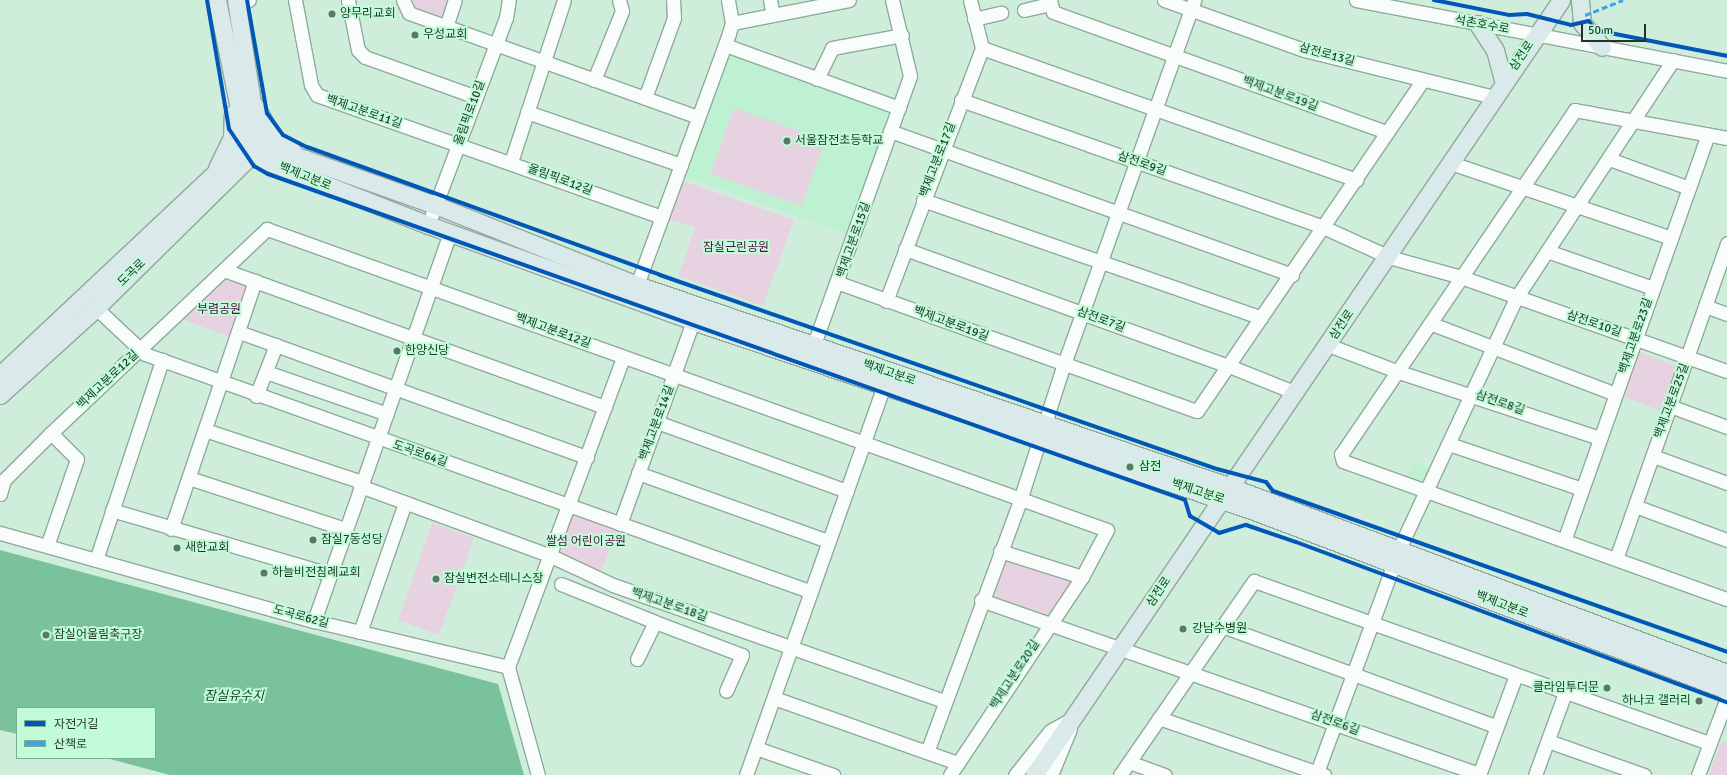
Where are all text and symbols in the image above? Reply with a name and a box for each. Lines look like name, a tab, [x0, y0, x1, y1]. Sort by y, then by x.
place label: 양무리교회	[340, 7, 395, 21]
marker: 양무리교회	[327, 9, 337, 19]
street label: 석촌호수로	[1454, 13, 1510, 37]
scale bar	[1583, 16, 1648, 42]
text: 50 m	[1588, 23, 1613, 38]
place label: 우성교회	[423, 28, 467, 42]
marker: 우성교회	[410, 30, 420, 40]
street label: 삼전로	[1507, 38, 1537, 74]
street label: 삼전로13길	[1298, 41, 1356, 69]
street label: 백제고분로19길	[1240, 74, 1320, 114]
street label: 올림픽로10길	[452, 79, 488, 147]
street label: 백제고분로11길	[324, 92, 404, 132]
street label: 백제고분로17길	[917, 120, 959, 200]
place label: 서울잠전초등학교	[795, 134, 883, 148]
marker: 서울잠전초등학교	[782, 136, 792, 146]
street label: 삼전로9길	[1116, 149, 1168, 179]
street label: 백제고분로	[277, 160, 333, 194]
street label: 올림픽로12길	[526, 162, 594, 198]
street label: 백제고분로15길	[834, 200, 874, 280]
park label: 잠실근린공원	[703, 241, 769, 255]
street label: 도곡로	[115, 256, 149, 290]
street label: 백제고분로23길	[1616, 296, 1656, 376]
park label: 부렴공원	[197, 303, 241, 317]
street label: 백제고분로19길	[911, 304, 991, 344]
street label: 삼전로7길	[1075, 305, 1127, 335]
street label: 삼전로	[1327, 307, 1357, 343]
street label: 삼전로10길	[1565, 308, 1623, 340]
street label: 백제고분로12길	[513, 311, 593, 351]
place label: 한양신당	[405, 344, 449, 358]
marker: 한양신당	[392, 346, 402, 356]
street label: 백제고분로12길	[74, 348, 142, 412]
street label: 백제고분로	[861, 357, 917, 389]
street label: 백제고분로25길	[1652, 361, 1692, 441]
street label: 백제고분로14길	[637, 383, 677, 463]
street label: 삼전로8길	[1474, 388, 1526, 418]
street label: 도곡로64길	[391, 438, 449, 470]
place label: 삼전	[1139, 460, 1161, 474]
marker: 삼전	[1124, 461, 1136, 473]
street label: 백제고분로	[1170, 477, 1226, 507]
place label: 잠실7동성당	[321, 533, 383, 547]
marker: 잠실7동성당	[308, 535, 318, 545]
park label: 쌀섬 어린이공원	[546, 535, 626, 549]
place label: 새한교회	[185, 541, 229, 555]
marker: 새한교회	[172, 543, 182, 553]
place label: 하늘비전침례교회	[272, 566, 360, 580]
marker: 하늘비전침례교회	[259, 568, 269, 578]
place label: 잠실변전소테니스장	[444, 572, 543, 586]
marker: 잠실변전소테니스장	[431, 574, 441, 584]
street label: 삼전로	[1144, 574, 1174, 610]
street label: 백제고분로18길	[629, 585, 709, 625]
street label: 백제고분로	[1474, 588, 1530, 622]
street label: 도곡로62길	[272, 603, 330, 631]
place label: 강남수병원	[1192, 622, 1247, 636]
marker: 강남수병원	[1177, 623, 1189, 635]
place label: 잠실어울림축구장	[54, 628, 142, 642]
marker: 잠실어울림축구장	[41, 630, 51, 640]
street label: 백제고분로20길	[987, 638, 1043, 712]
place label: 클라임투더문	[1533, 681, 1599, 695]
marker: 클라임투더문	[1602, 683, 1612, 693]
water label: 잠실유수지	[204, 688, 264, 704]
place label: 하나코 갤러리	[1622, 694, 1691, 708]
marker: 하나코 갤러리	[1694, 696, 1704, 706]
legend	[16, 707, 156, 759]
street label: 삼전로6길	[1309, 708, 1361, 738]
text: 자전거길	[54, 717, 98, 732]
text: 산책로	[54, 737, 87, 752]

